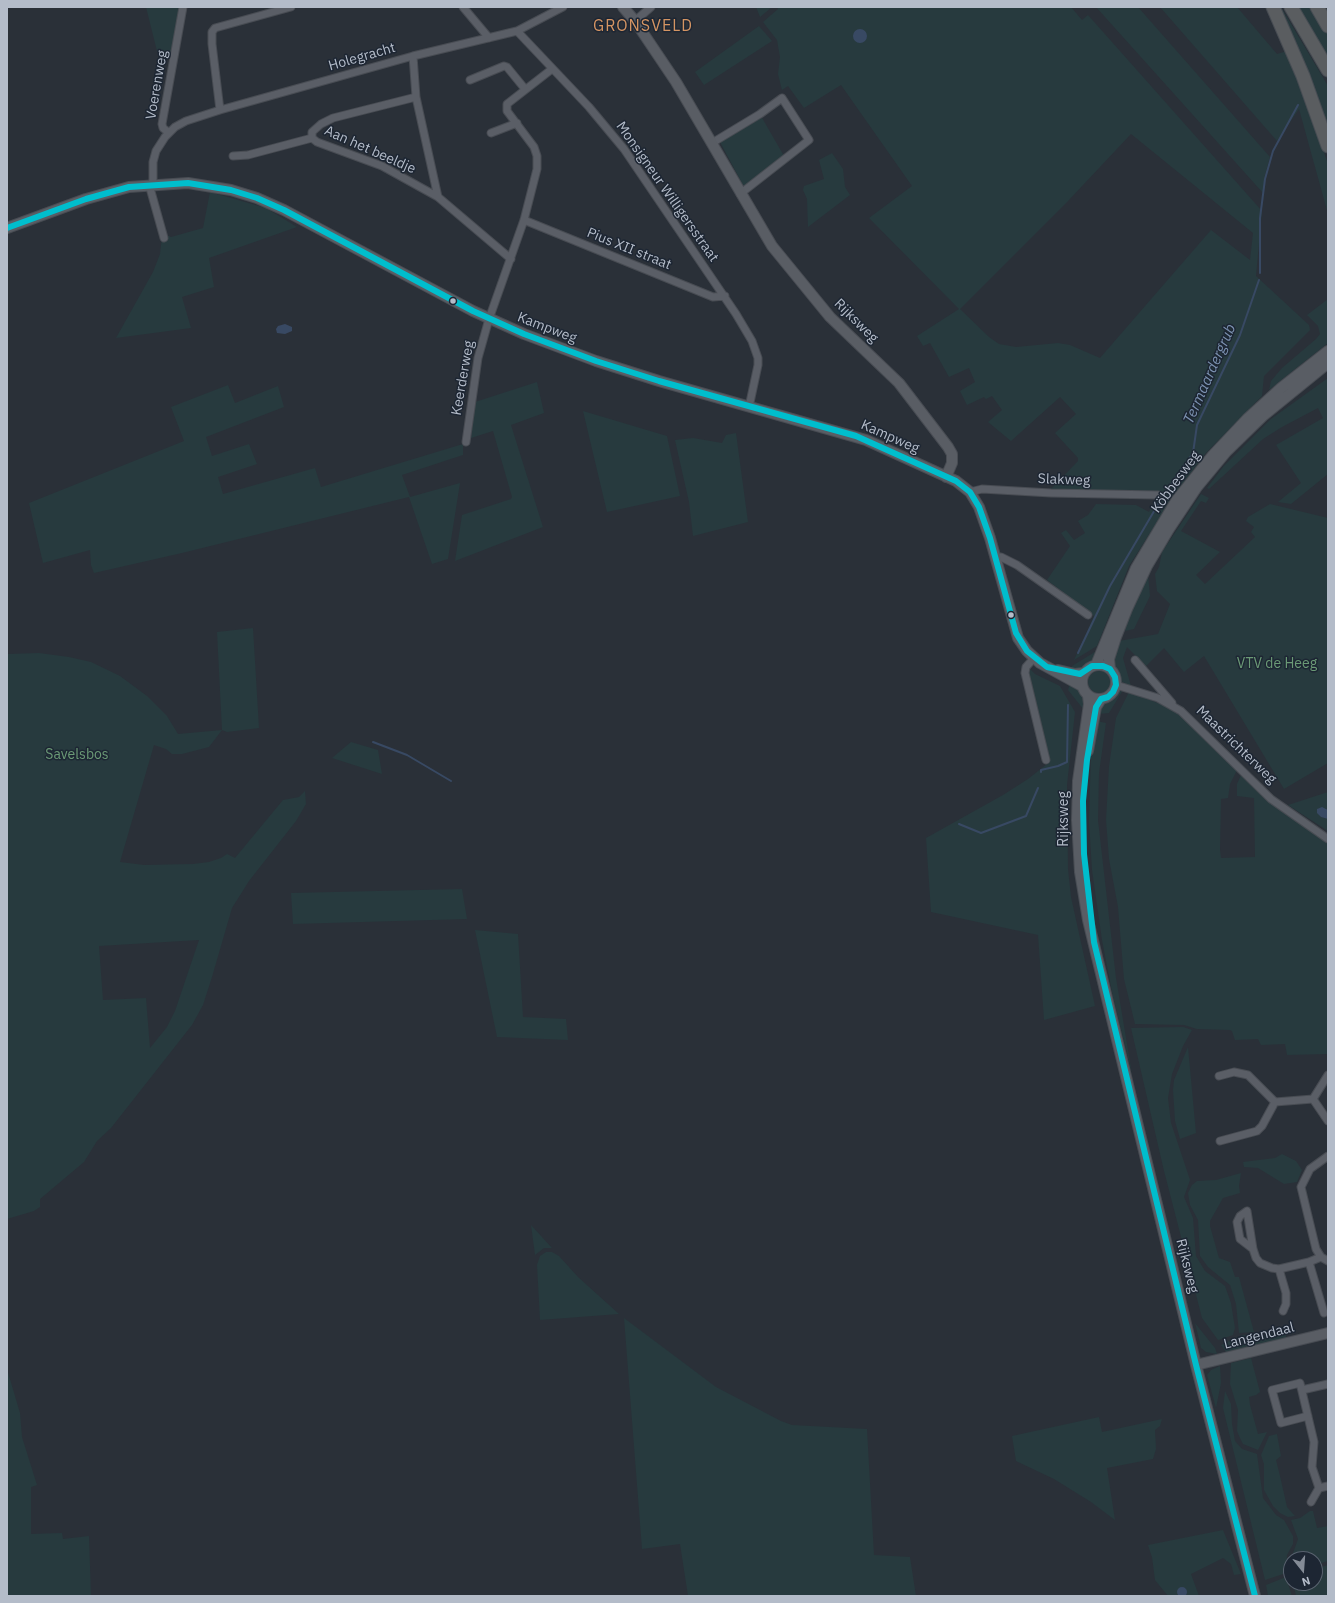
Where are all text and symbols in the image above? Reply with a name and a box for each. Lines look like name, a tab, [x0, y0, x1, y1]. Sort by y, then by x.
district label: GRONSVELD	[593, 16, 693, 36]
street label: Holegracht	[326, 39, 398, 75]
street label: Voerenweg	[143, 49, 171, 121]
street label: Monsigneur Willigersstraat	[612, 119, 722, 265]
street label: Aan het beeldje	[322, 122, 418, 178]
street label: Pius XII straat	[584, 224, 674, 274]
street label: Rijksweg	[830, 295, 882, 347]
unlabelled marker	[448, 296, 458, 306]
street label: Kampweg	[515, 309, 579, 347]
water label: Termaardergrub	[1180, 321, 1240, 427]
street label: Keerderweg	[448, 339, 478, 417]
street label: Kampweg	[858, 417, 922, 457]
street label: Köbbesweg	[1148, 448, 1204, 516]
street label: Slakweg	[1037, 471, 1091, 489]
unlabelled marker	[1006, 610, 1016, 620]
park label: VTV de Heeg	[1237, 656, 1317, 672]
street label: Maastrichterweg	[1192, 702, 1280, 788]
park label: Savelsbos	[45, 747, 109, 763]
street label: Rijksweg	[1056, 791, 1072, 847]
street label: Rijksweg	[1172, 1237, 1202, 1295]
street label: Langendaal	[1222, 1319, 1296, 1353]
north arrow	[1283, 1551, 1323, 1591]
text: N	[1300, 1574, 1312, 1589]

